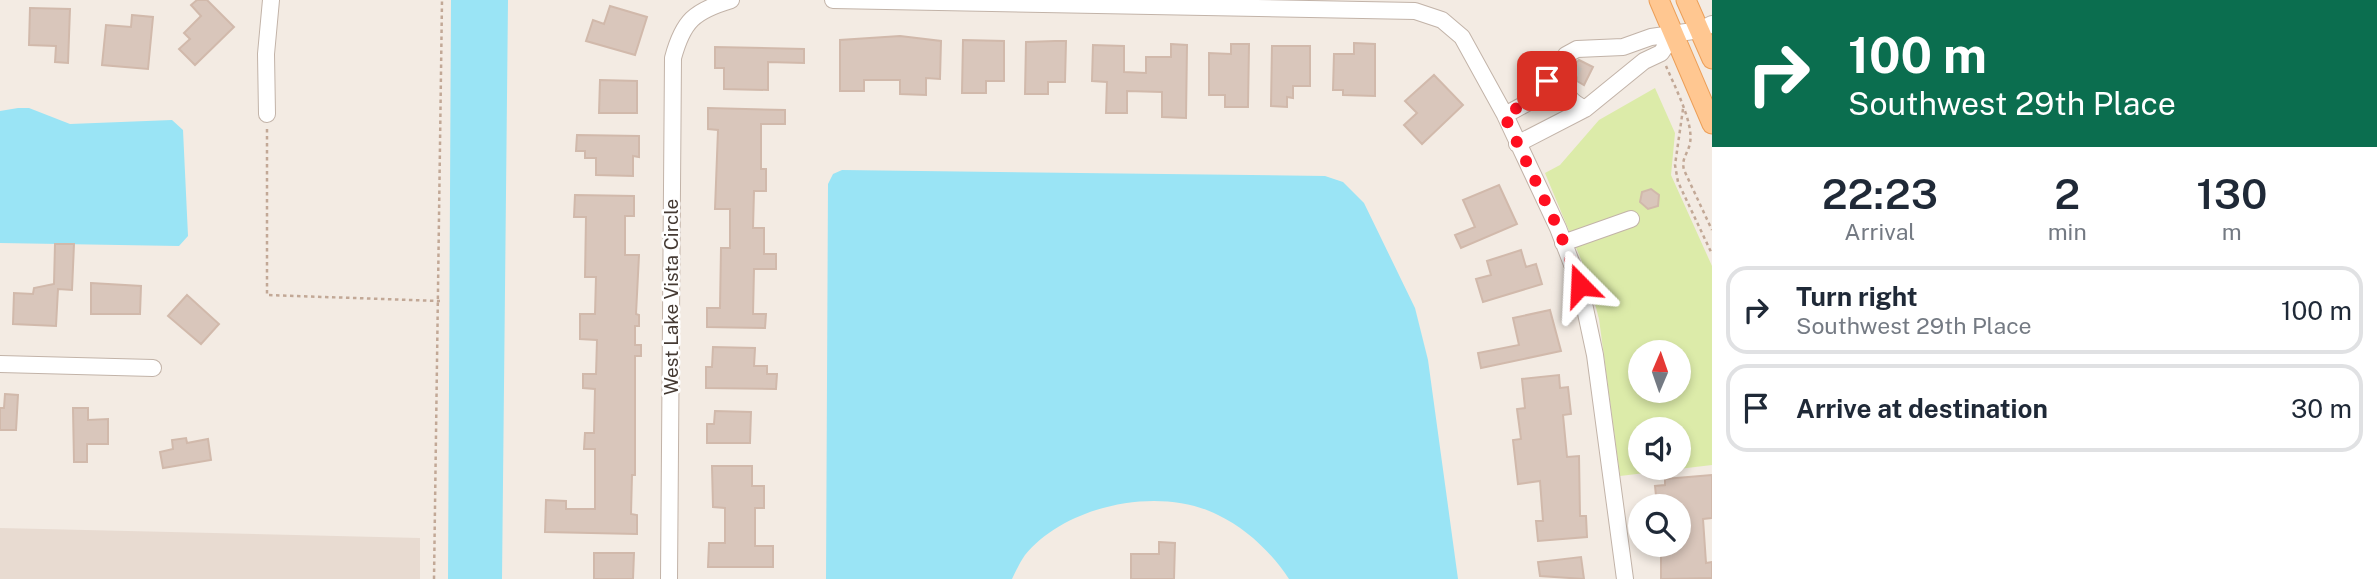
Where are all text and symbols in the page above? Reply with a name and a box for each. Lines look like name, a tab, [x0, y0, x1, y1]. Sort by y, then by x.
text: 100 m	[1848, 26, 1987, 84]
icon: right	[1733, 28, 1824, 119]
pin	[1517, 51, 1577, 111]
icon: arrive	[1528, 62, 1566, 100]
text: Southwest 29th Place	[1848, 85, 2176, 122]
text: 22:23	[1822, 169, 1938, 218]
text: 2	[2054, 169, 2080, 218]
text: 130	[2196, 169, 2267, 218]
street label: West Lake Vista Circle	[660, 199, 682, 395]
text: Arrival	[1844, 218, 1915, 245]
text: min	[2048, 218, 2087, 245]
text: m	[2222, 218, 2242, 245]
position arrow	[1543, 248, 1617, 322]
text: Turn right	[1796, 281, 1918, 312]
icon: right	[1737, 291, 1775, 329]
text: 100 m	[2281, 295, 2352, 326]
text: Southwest 29th Place	[1796, 312, 2032, 339]
north arrow	[1628, 340, 1690, 402]
map controls	[1628, 340, 1691, 557]
icon: arrive	[1737, 389, 1775, 427]
text: Arrive at destination	[1796, 393, 2048, 424]
text: 30 m	[2291, 393, 2352, 424]
button: sound	[1628, 417, 1691, 480]
button: search	[1628, 494, 1691, 557]

